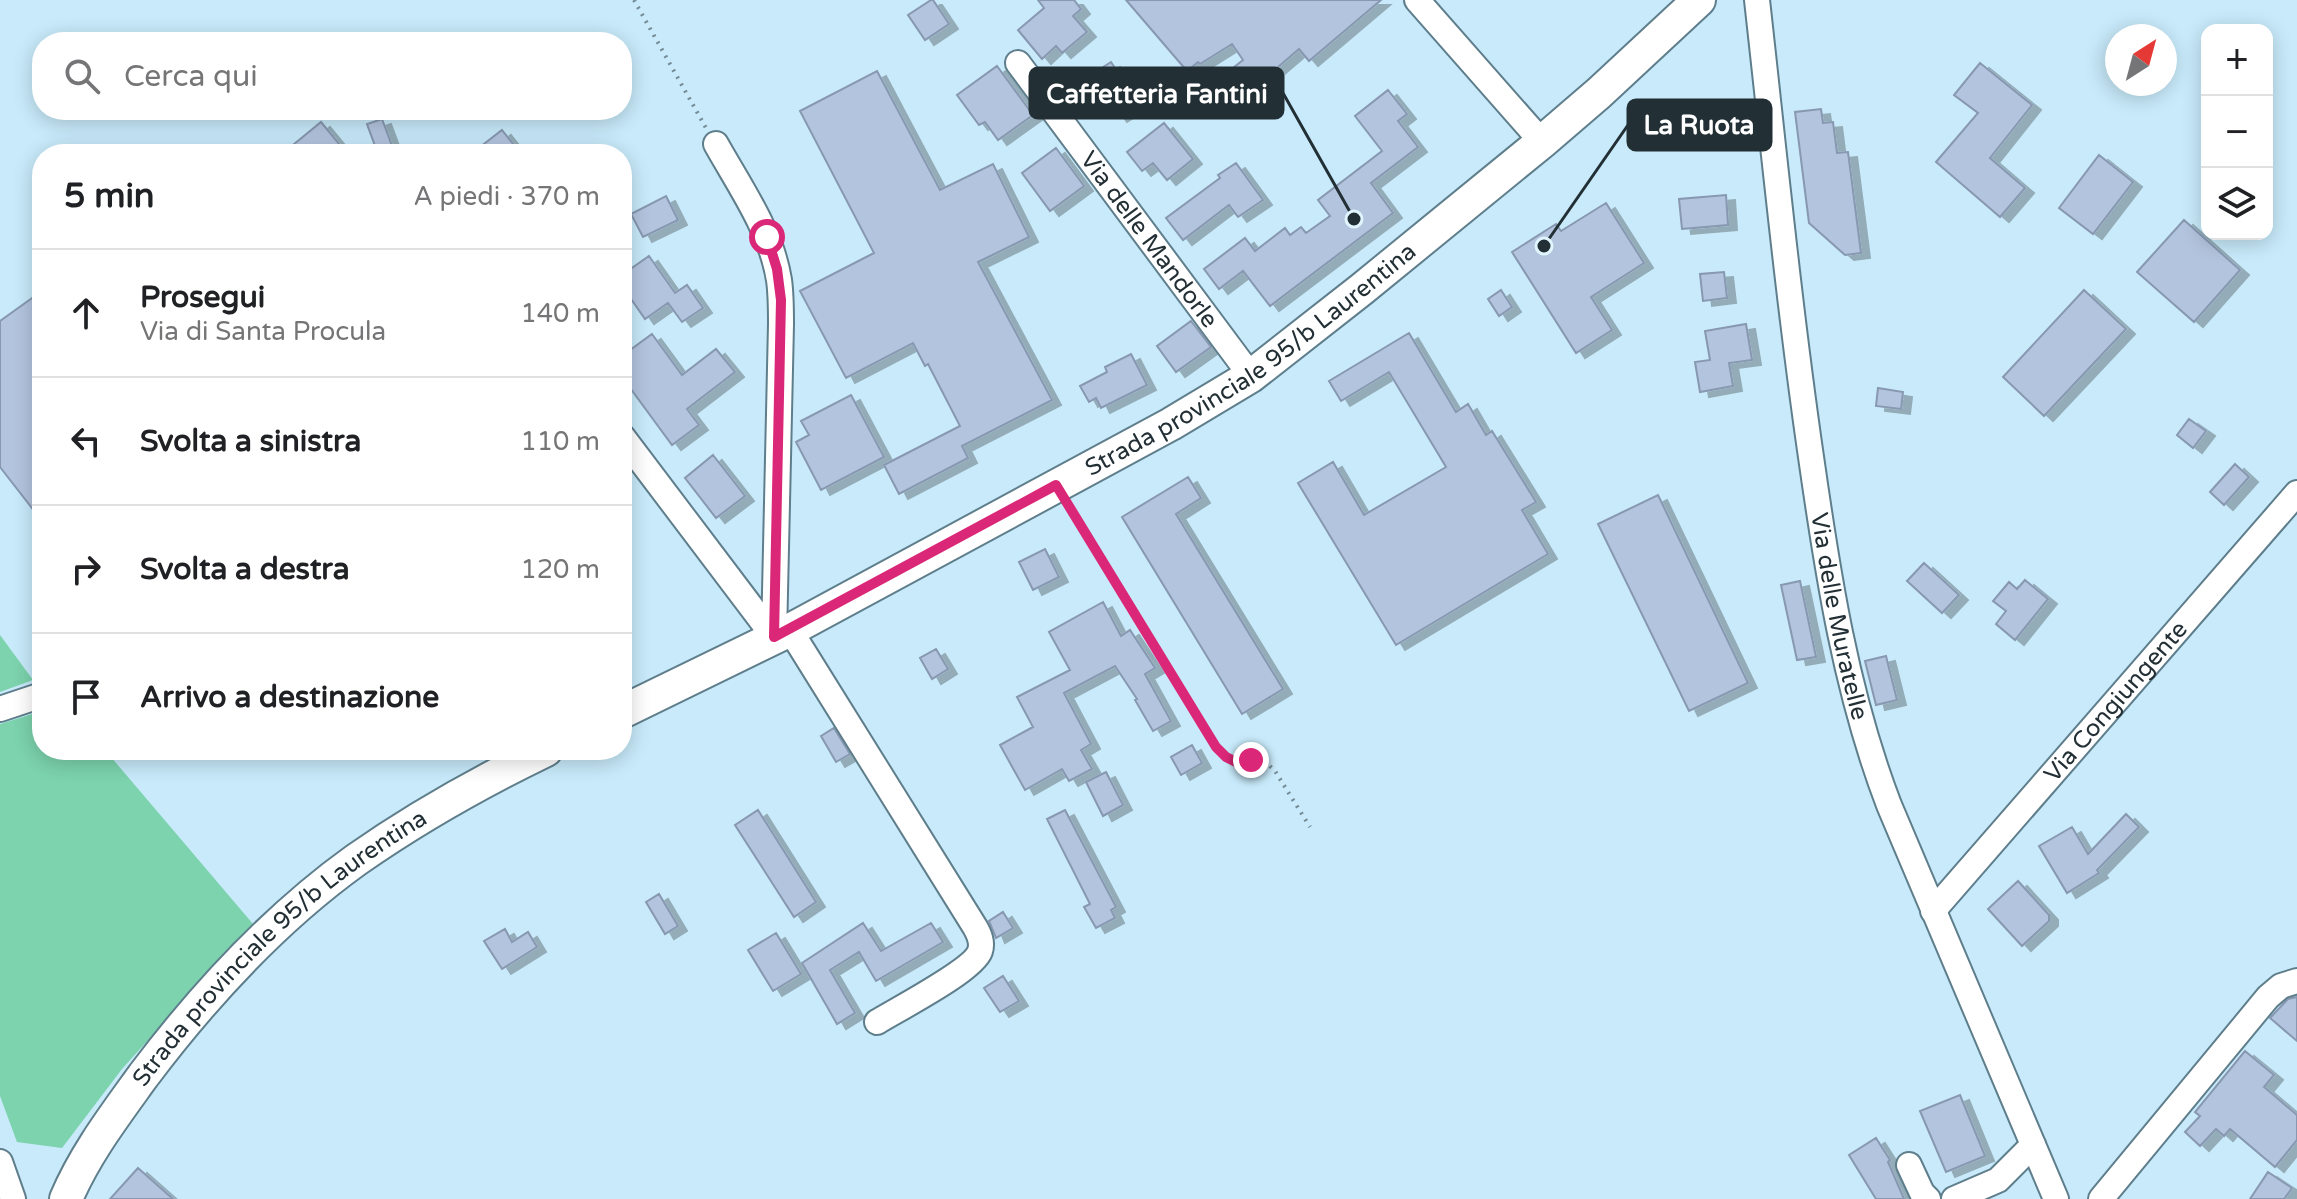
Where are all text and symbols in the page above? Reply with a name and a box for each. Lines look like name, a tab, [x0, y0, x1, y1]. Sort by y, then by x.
north arrow	[2105, 24, 2177, 96]
map controls	[2201, 24, 2273, 240]
button: +	[2201, 24, 2273, 96]
search box	[32, 32, 632, 120]
icon: search	[60, 54, 104, 98]
text: Cerca qui	[124, 58, 258, 95]
callout: Caffetteria Fantini	[1030, 68, 1283, 118]
text: Caffetteria Fantini	[1046, 79, 1268, 110]
button: −	[2201, 96, 2273, 168]
callout: La Ruota	[1628, 100, 1771, 150]
text: La Ruota	[1644, 110, 1754, 141]
street label: Via delle Mandorle	[1074, 146, 1224, 333]
button: layers	[2201, 168, 2273, 240]
text: 5 min	[64, 176, 155, 217]
text: A piedi · 370 m	[413, 181, 600, 212]
route start	[749, 219, 785, 255]
street label: Strada provinciale 95/b Laurentina	[1080, 237, 1422, 482]
text: Prosegui	[140, 279, 265, 316]
icon: ahead	[64, 291, 108, 335]
text: 140 m	[520, 298, 600, 329]
text: Via di Santa Procula	[140, 316, 386, 347]
icon: left	[64, 419, 108, 463]
text: Svolta a sinistra	[140, 423, 361, 460]
text: 110 m	[520, 426, 600, 457]
street label: Via delle Muratelle	[1805, 511, 1875, 723]
icon: right	[64, 547, 108, 591]
text: Svolta a destra	[140, 551, 350, 588]
text: 120 m	[520, 554, 600, 585]
street label: Via Congiungente	[2038, 615, 2193, 788]
icon: arrive	[64, 675, 108, 719]
text: Arrivo a destinazione	[140, 679, 439, 716]
route end	[1233, 742, 1269, 778]
street label: Strada provinciale 95/b Laurentina	[126, 803, 432, 1092]

